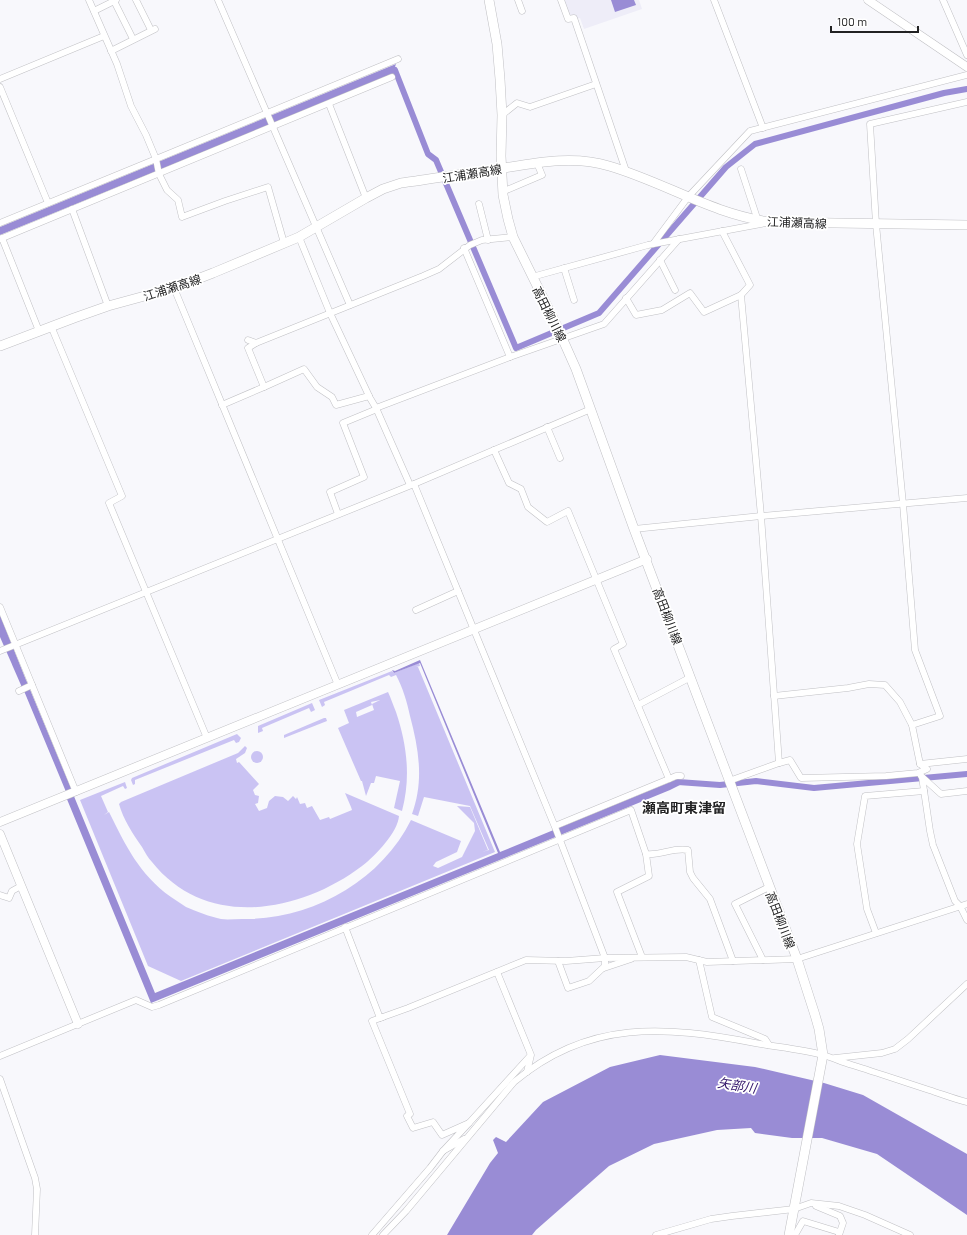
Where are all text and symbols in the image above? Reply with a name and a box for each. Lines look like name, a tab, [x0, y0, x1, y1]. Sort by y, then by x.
scale bar	[831, 8, 918, 34]
text: 100 m	[837, 14, 867, 28]
street label: 江浦瀬高線	[441, 161, 503, 185]
street label: 江浦瀬高線	[767, 214, 827, 230]
street label: 江浦瀬高線	[141, 271, 203, 303]
street label: 高田柳川線	[531, 284, 569, 344]
street label: 高田柳川線	[651, 585, 685, 647]
district label: 瀬高町東津留	[642, 799, 726, 816]
street label: 高田柳川線	[764, 889, 798, 951]
water label: 矢部川	[716, 1074, 759, 1096]

